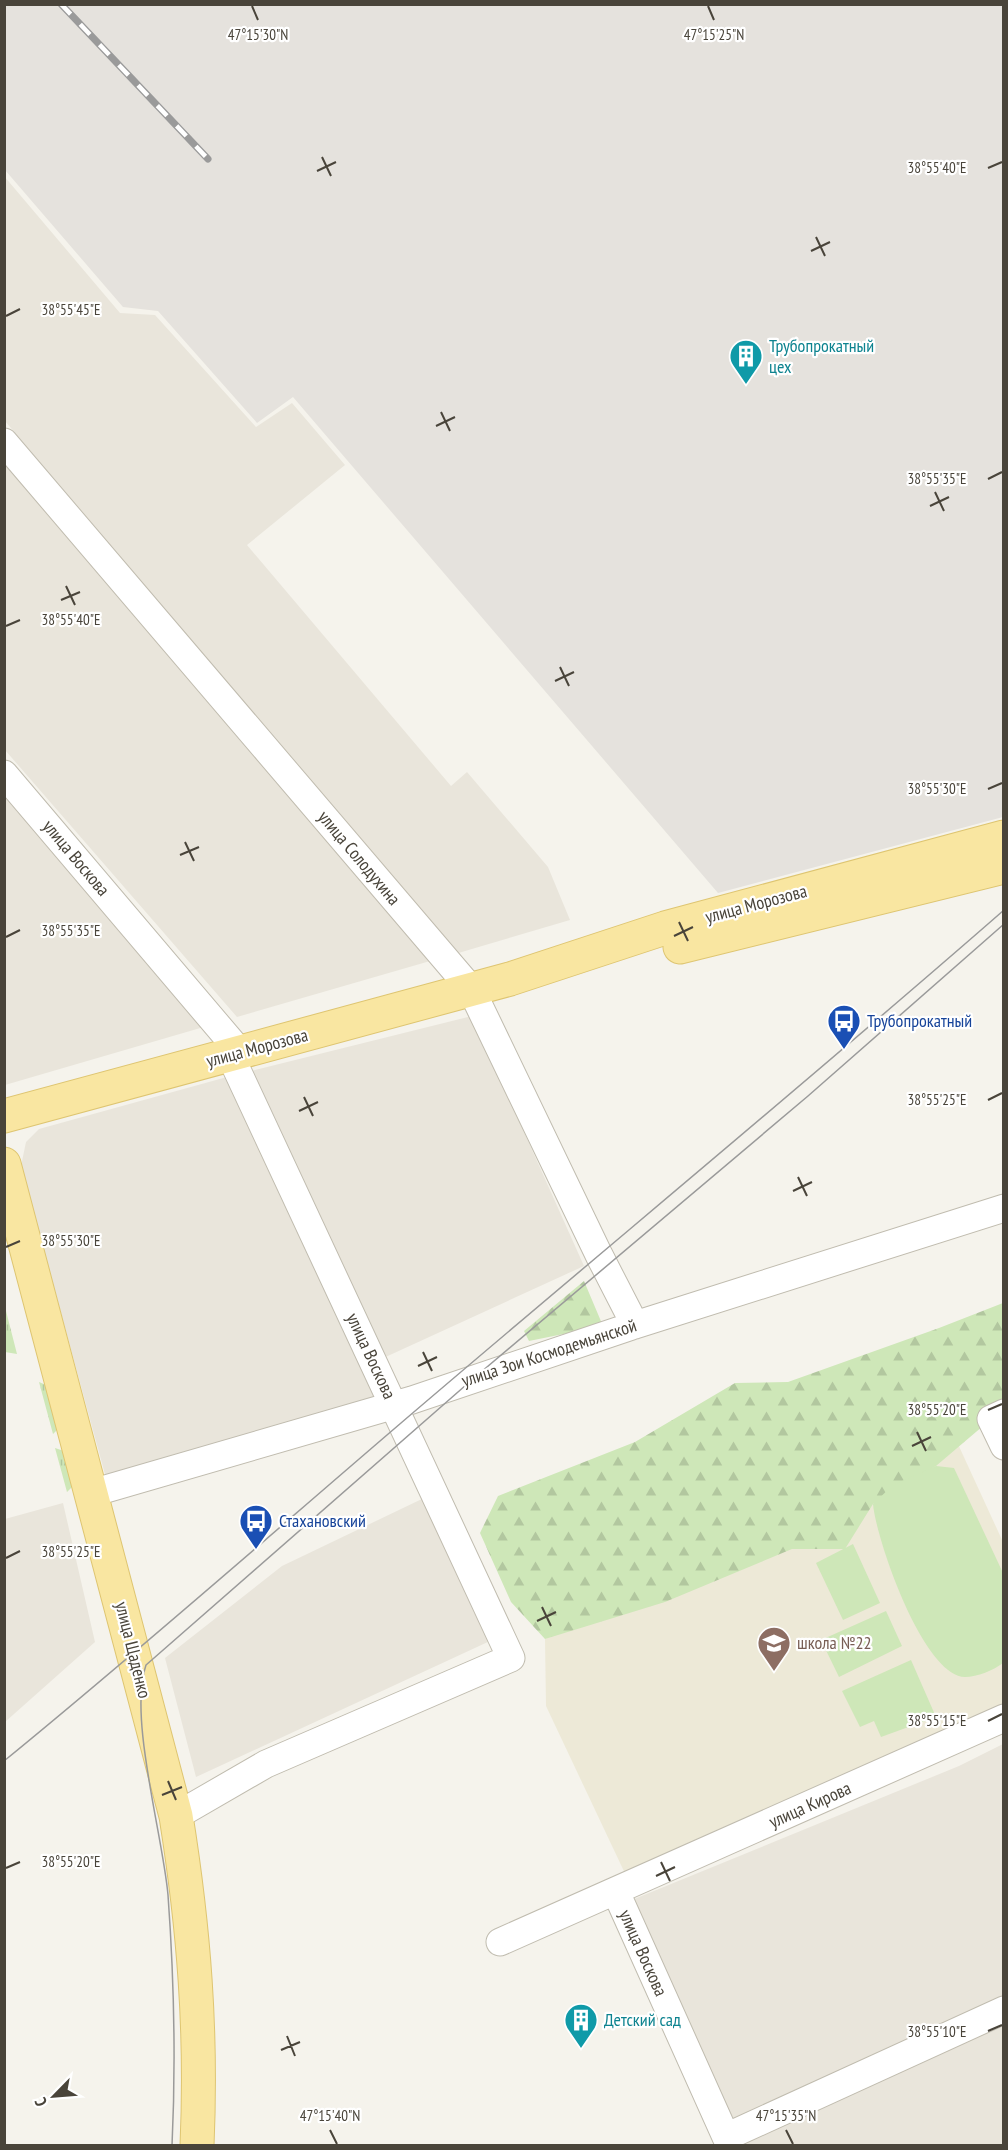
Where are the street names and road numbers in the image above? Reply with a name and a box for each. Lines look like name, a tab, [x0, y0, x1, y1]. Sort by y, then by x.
street label: улица Солодухина	[313, 806, 406, 910]
street label: улица Воскова	[38, 815, 115, 900]
street label: улица Морозова	[703, 879, 809, 928]
street label: улица Морозова	[204, 1023, 310, 1072]
street label: улица Воскова	[341, 1309, 401, 1403]
street label: улица Зои Космодемьянской	[458, 1313, 639, 1392]
street label: улица Щаденко	[110, 1599, 157, 1701]
street label: улица Кирова	[765, 1776, 854, 1833]
street label: улица Воскова	[614, 1906, 673, 2000]

